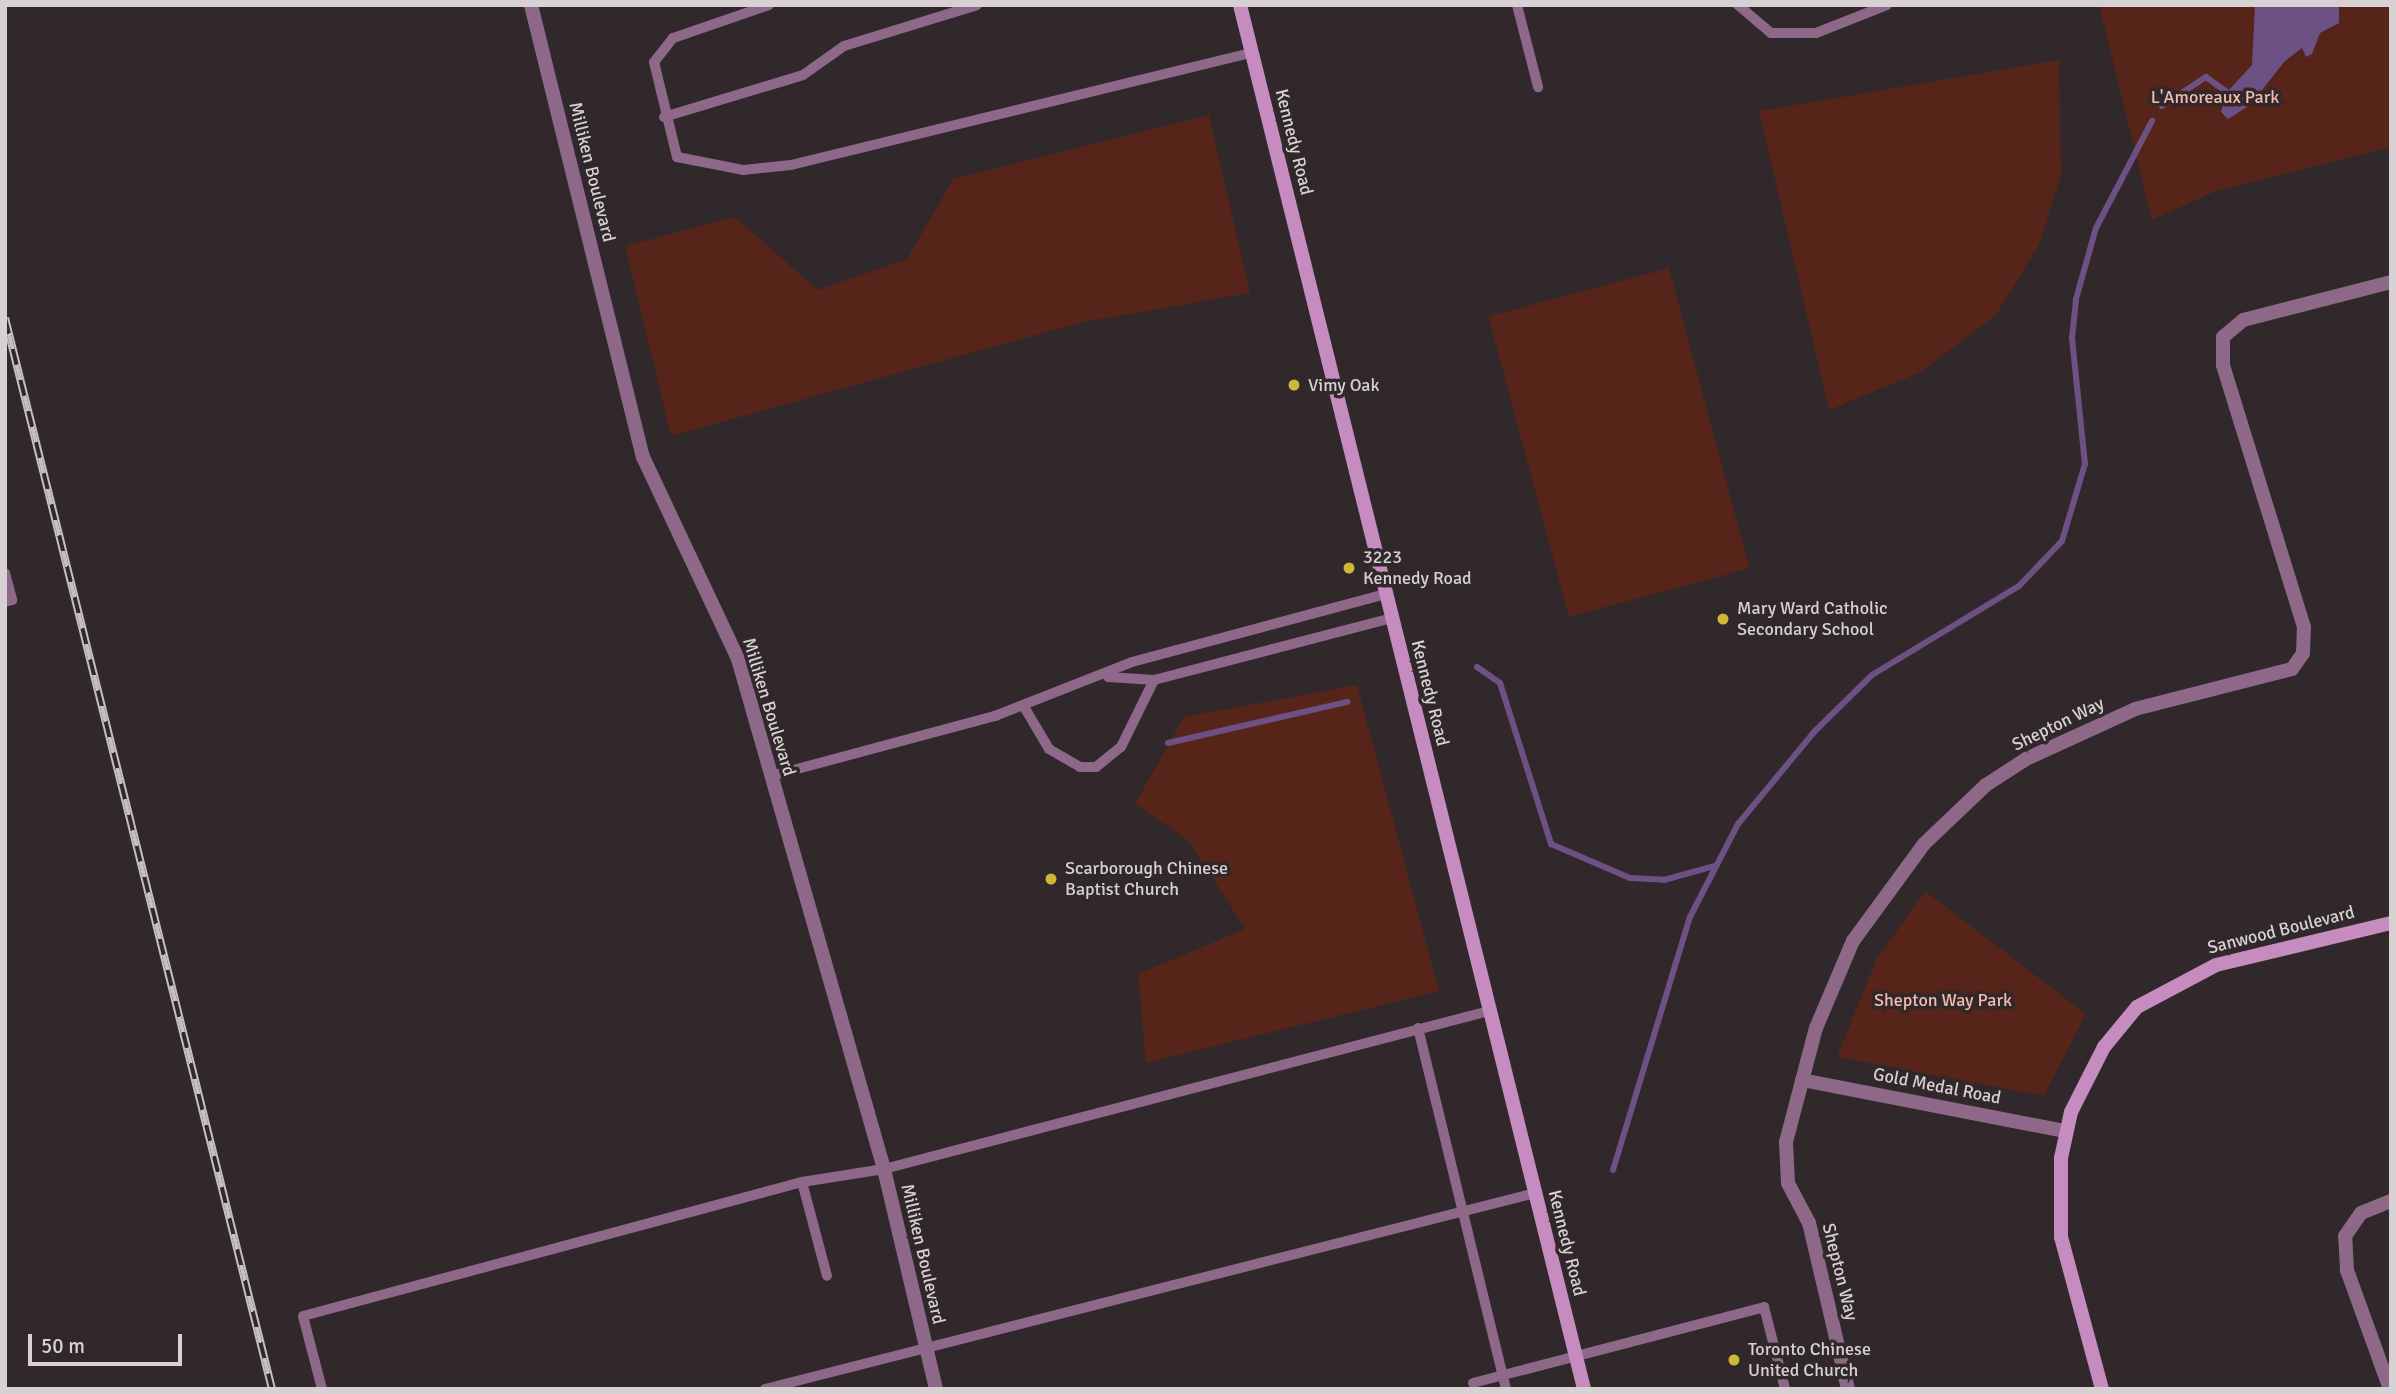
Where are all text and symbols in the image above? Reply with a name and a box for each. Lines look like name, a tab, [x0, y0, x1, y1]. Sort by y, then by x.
park label: L'Amoreaux Park	[2151, 86, 2279, 108]
street label: Kennedy Road	[1270, 87, 1318, 197]
street label: Milliken Boulevard	[564, 100, 620, 244]
place label: Vimy Oak	[1308, 374, 1379, 396]
marker: Vimy Oak	[1286, 377, 1302, 393]
place label: 3223 Kennedy Road	[1363, 547, 1472, 590]
marker: 3223 Kennedy Road	[1341, 560, 1357, 576]
place label: Mary Ward Catholic Secondary School	[1737, 598, 1888, 640]
marker: Mary Ward Catholic Secondary School	[1715, 611, 1731, 627]
street label: Milliken Boulevard	[738, 635, 800, 779]
street label: Kennedy Road	[1406, 638, 1454, 748]
street label: Shepton Way	[2009, 692, 2107, 756]
place label: Scarborough Chinese Baptist Church	[1065, 858, 1228, 900]
marker: Scarborough Chinese Baptist Church	[1043, 871, 1059, 887]
street label: Sanwood Boulevard	[2205, 901, 2357, 959]
park label: Shepton Way Park	[1874, 989, 2012, 1011]
street label: Gold Medal Road	[1871, 1063, 2003, 1109]
street label: Milliken Boulevard	[896, 1182, 950, 1326]
street label: Kennedy Road	[1543, 1188, 1591, 1298]
street label: Shepton Way	[1817, 1221, 1863, 1323]
scale bar	[32, 1320, 186, 1364]
text: 50 m	[41, 1333, 85, 1359]
place label: Toronto Chinese United Church	[1748, 1339, 1871, 1382]
marker: Toronto Chinese United Church	[1726, 1352, 1742, 1368]

